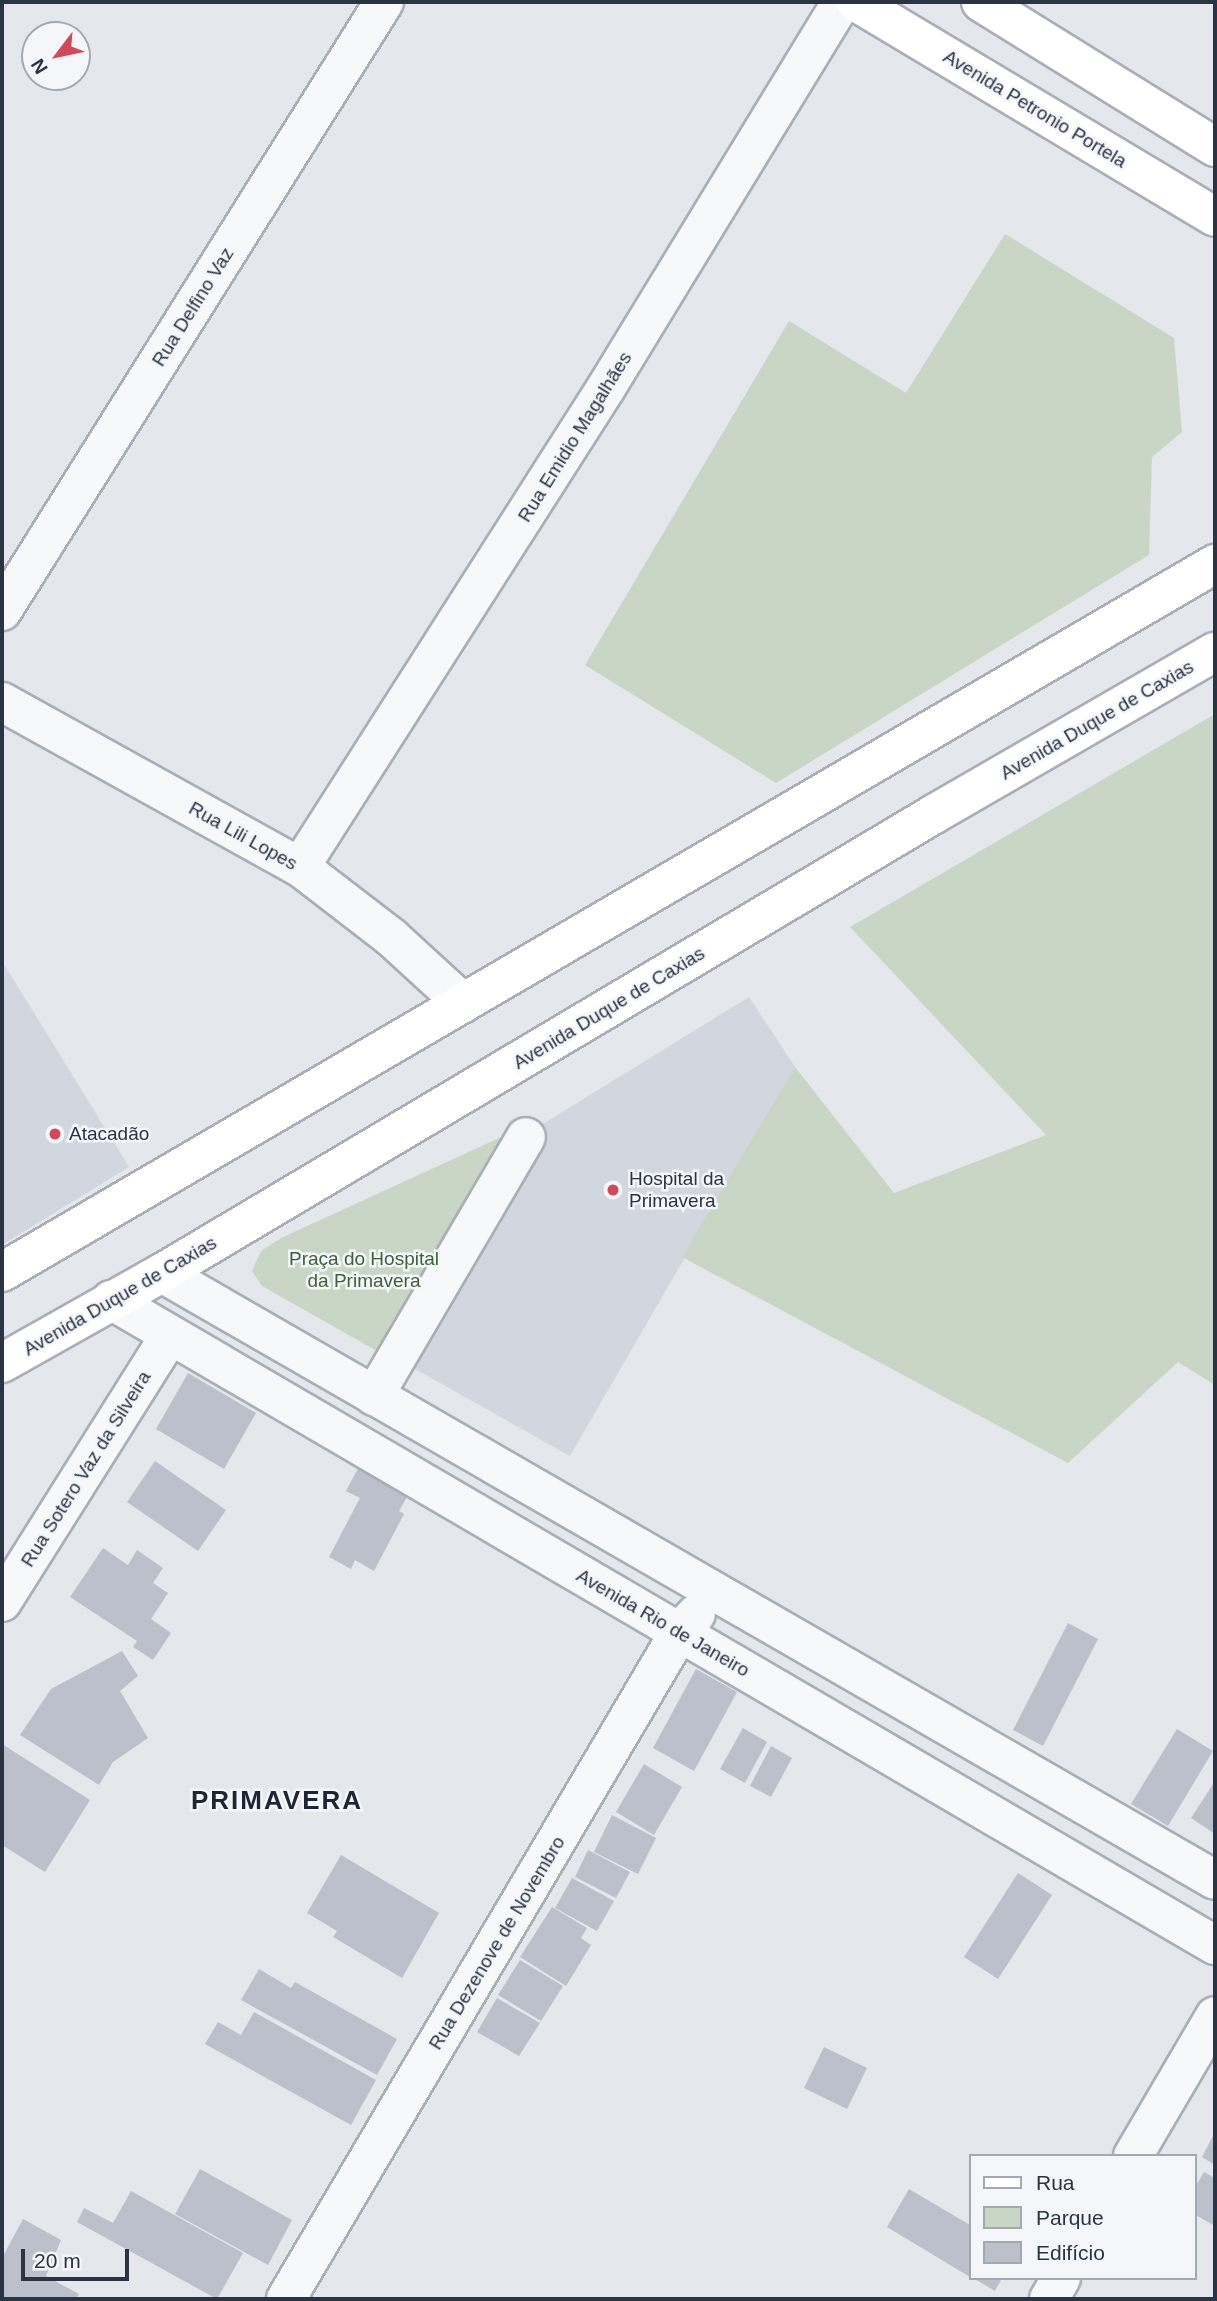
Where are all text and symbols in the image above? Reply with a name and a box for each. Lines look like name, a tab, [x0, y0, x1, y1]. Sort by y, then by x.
north arrow	[21, 21, 91, 91]
street label: Avenida Petronio Portela	[939, 45, 1131, 173]
text: N	[27, 55, 52, 78]
street label: Rua Delfino Vaz	[147, 243, 239, 371]
street label: Rua Emidio Magalhães	[513, 348, 637, 526]
street label: Avenida Duque de Caxias	[996, 655, 1198, 785]
street label: Rua Lili Lopes	[185, 797, 301, 875]
street label: Avenida Duque de Caxias	[509, 942, 709, 1074]
place label: Atacadão	[69, 1123, 149, 1145]
marker: Atacadão	[47, 1126, 63, 1142]
place label: Hospital da Primavera	[629, 1168, 724, 1212]
marker: Hospital da Primavera	[603, 1180, 623, 1200]
street label: Avenida Duque de Caxias	[19, 1231, 221, 1361]
park label: Praça do Hospital da Primavera	[289, 1248, 439, 1292]
street label: Rua Sotero Vaz da Silveira	[16, 1367, 156, 1571]
street label: Avenida Rio de Janeiro	[572, 1564, 754, 1682]
district label: PRIMAVERA	[192, 1785, 362, 1817]
street label: Rua Dezenove de Novembro	[424, 1832, 570, 2054]
legend	[968, 2154, 1196, 2280]
text: Rua	[1036, 2171, 1075, 2194]
text: Parque	[1036, 2206, 1104, 2229]
scale bar	[24, 2234, 133, 2278]
text: Edifício	[1036, 2241, 1105, 2264]
text: 20 m	[34, 2249, 81, 2272]

